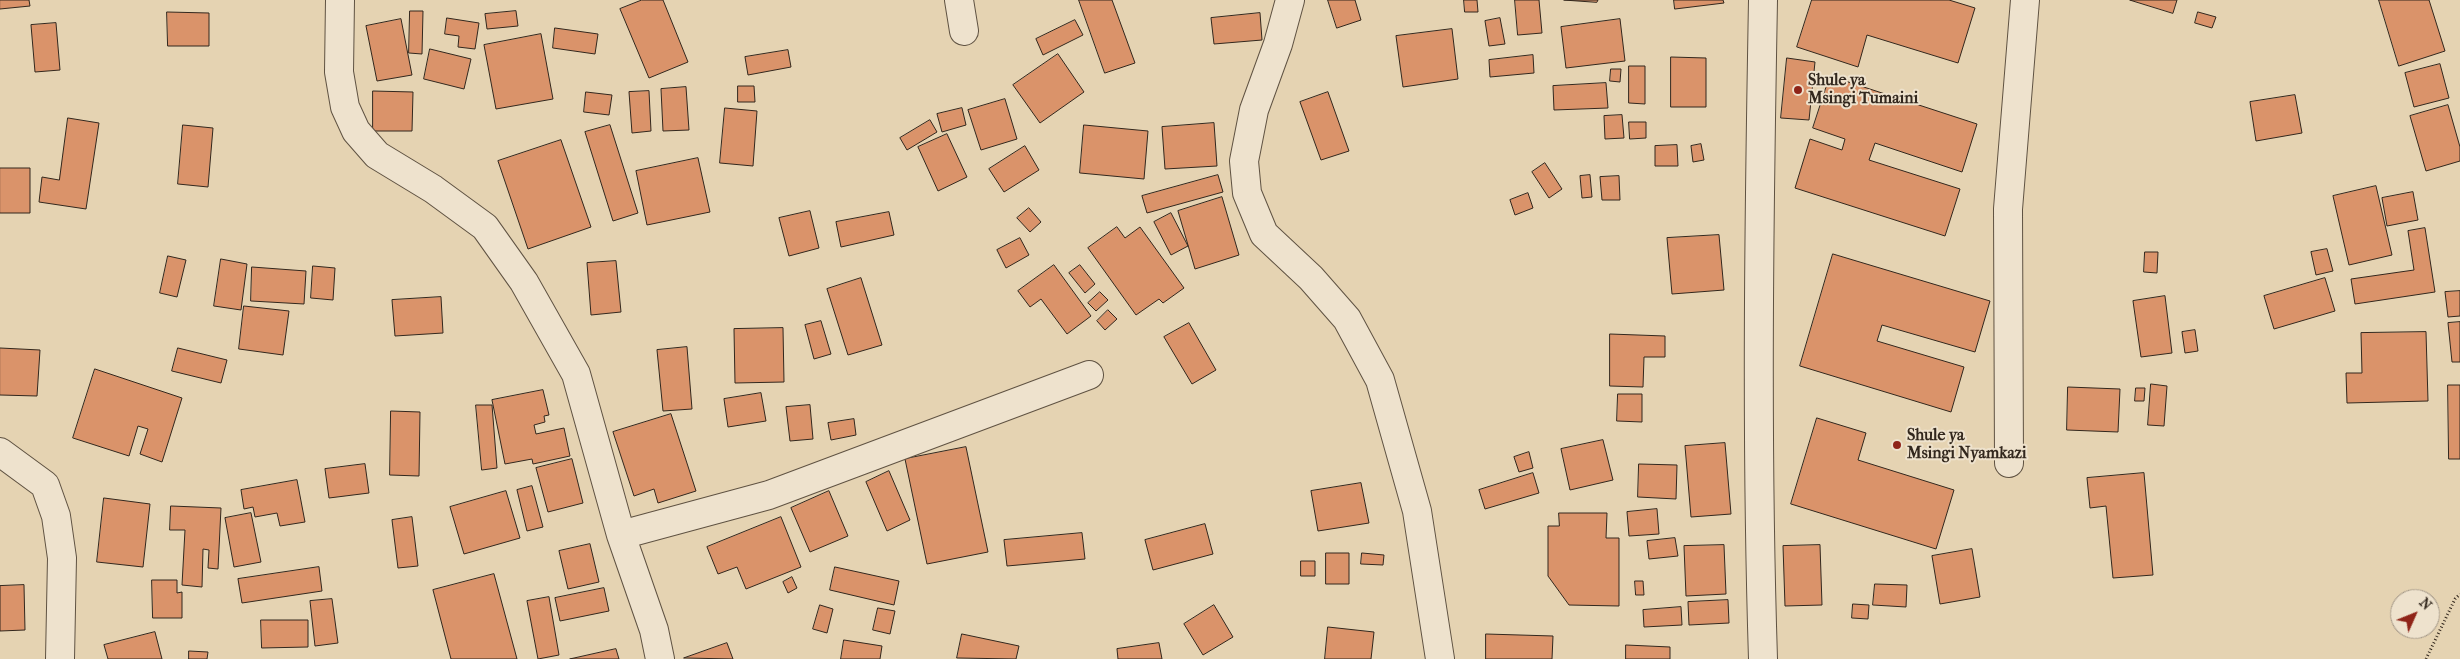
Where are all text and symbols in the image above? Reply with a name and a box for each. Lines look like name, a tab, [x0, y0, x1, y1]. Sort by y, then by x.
place label: Shule ya Msingi Tumaini	[1808, 71, 1918, 109]
marker: Shule ya Msingi Tumaini	[1792, 84, 1804, 96]
place label: Shule ya Msingi Nyamkazi	[1907, 426, 2027, 464]
marker: Shule ya Msingi Nyamkazi	[1891, 439, 1903, 451]
north arrow	[2390, 589, 2440, 639]
text: N	[2416, 594, 2435, 614]

